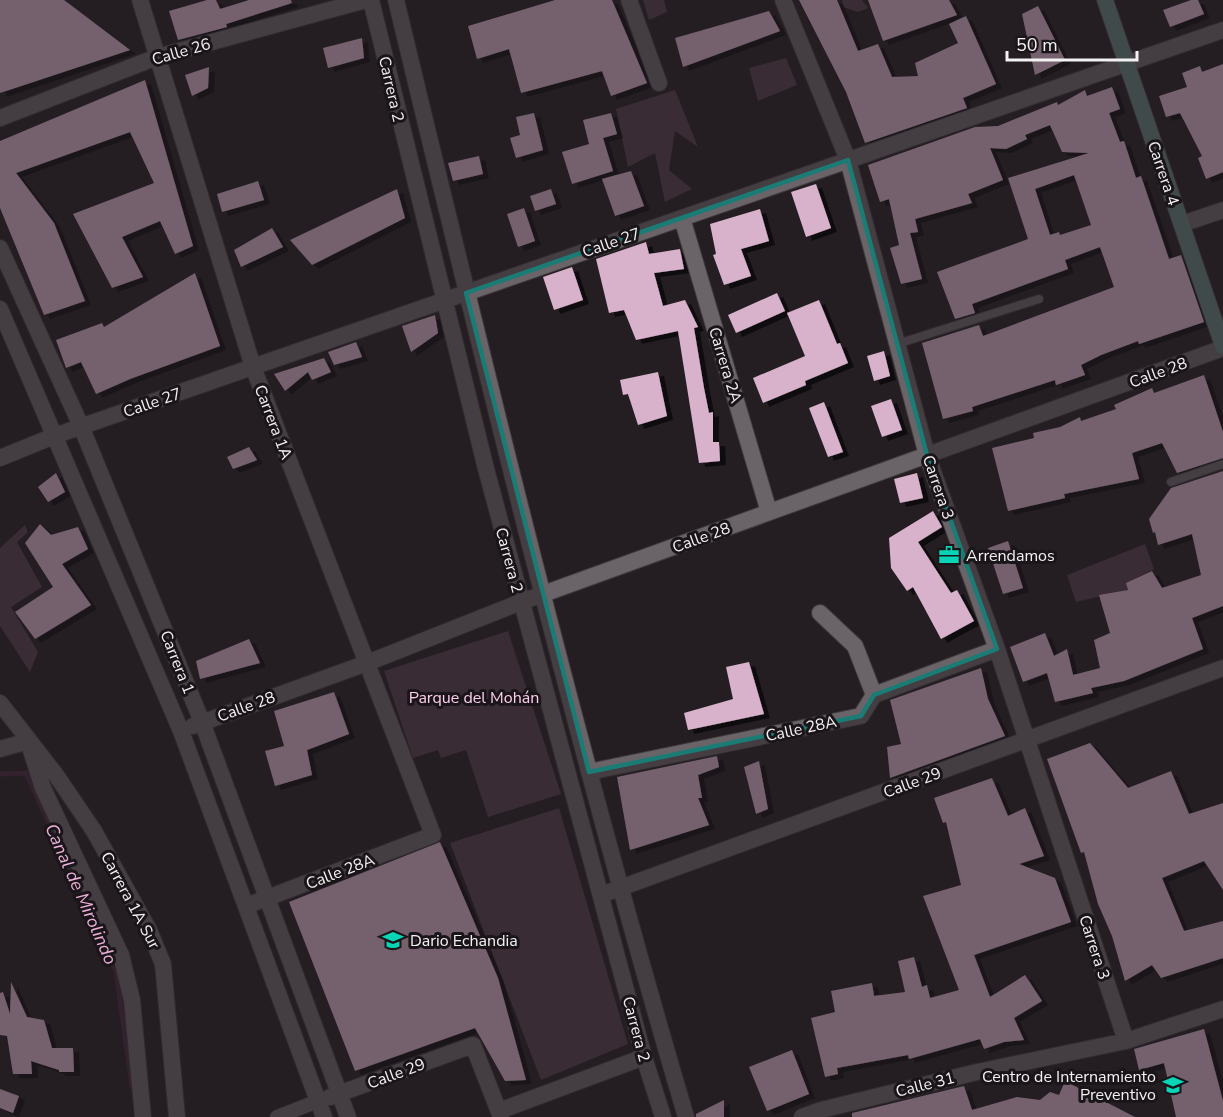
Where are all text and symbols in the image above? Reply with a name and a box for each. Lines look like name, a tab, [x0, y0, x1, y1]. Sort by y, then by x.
scale bar	[1007, 24, 1138, 62]
street label: Calle 26	[149, 33, 213, 71]
text: 50 m	[1016, 33, 1058, 57]
street label: Carrera 2	[373, 54, 409, 124]
street label: Carrera 4	[1142, 138, 1184, 209]
street label: Calle 27	[579, 223, 643, 263]
street label: Carrera 2A	[703, 325, 747, 406]
street label: Calle 28	[1126, 352, 1190, 394]
street label: Carrera 1A	[249, 382, 297, 463]
street label: Calle 27	[120, 383, 184, 423]
street label: Carrera 3	[917, 452, 959, 522]
street label: Calle 28	[669, 517, 733, 559]
street label: Carrera 2	[490, 525, 528, 595]
office icon: Arrendamos	[937, 543, 961, 567]
place label: Arrendamos	[966, 545, 1055, 567]
street label: Carrera 1	[154, 627, 200, 697]
street label: Calle 28	[214, 686, 278, 728]
park label: Parque del Mohán	[409, 687, 539, 709]
street label: Calle 28A	[764, 711, 839, 747]
street label: Calle 29	[880, 762, 944, 804]
water label: Canal de Mirolindo	[39, 820, 123, 968]
street label: Carrera 1A Sur	[95, 848, 165, 953]
street label: Calle 28A	[303, 849, 378, 895]
street label: Carrera 3	[1073, 912, 1115, 982]
school or university icon: Dario Echandia	[381, 928, 405, 952]
place label: Dario Echandia	[410, 930, 518, 952]
street label: Carrera 2	[617, 994, 655, 1064]
street label: Calle 29	[364, 1053, 428, 1095]
place label: Centro de Internamiento Preventivo	[982, 1066, 1156, 1106]
street label: Calle 31	[893, 1067, 957, 1103]
school or university icon: Centro de Internamiento Preventivo	[1161, 1073, 1185, 1097]

